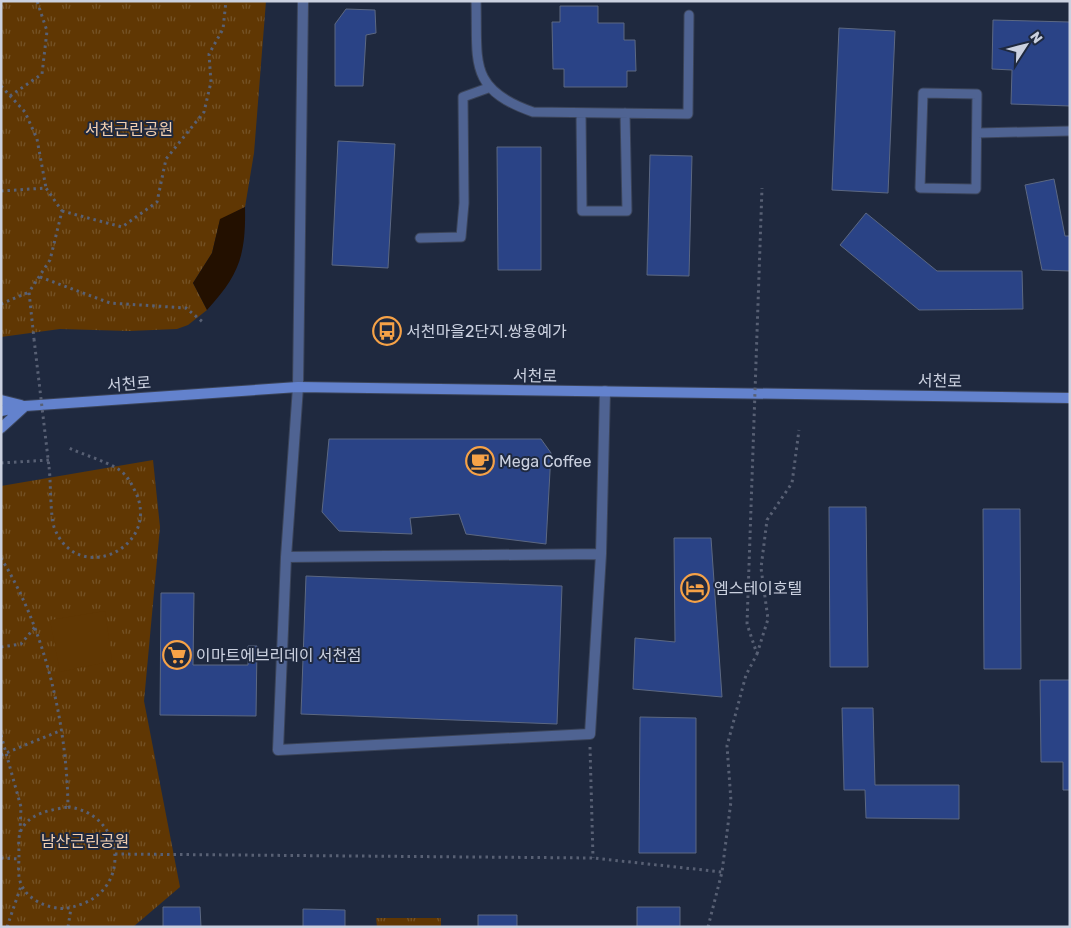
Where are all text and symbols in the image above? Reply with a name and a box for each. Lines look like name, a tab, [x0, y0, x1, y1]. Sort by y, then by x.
north arrow	[1001, 20, 1051, 70]
text: N	[1026, 29, 1046, 47]
park label: 서천근린공원	[85, 120, 173, 139]
bus stop icon: 서천마을2단지.쌍용예가	[372, 316, 402, 346]
place label: 서천마을2단지.쌍용예가	[406, 322, 567, 341]
street label: 서천로	[513, 366, 558, 386]
street label: 서천로	[918, 371, 963, 391]
street label: 서천로	[106, 373, 152, 395]
cafe icon: Mega Coffee	[465, 446, 495, 476]
place label: Mega Coffee	[499, 452, 592, 471]
hotel icon: 엠스테이호텔	[680, 573, 710, 603]
place label: 엠스테이호텔	[714, 579, 802, 598]
supermarket icon: 이마트에브리데이 서천점	[162, 640, 192, 670]
place label: 이마트에브리데이 서천점	[196, 646, 362, 665]
park label: 남산근린공원	[41, 832, 129, 851]

